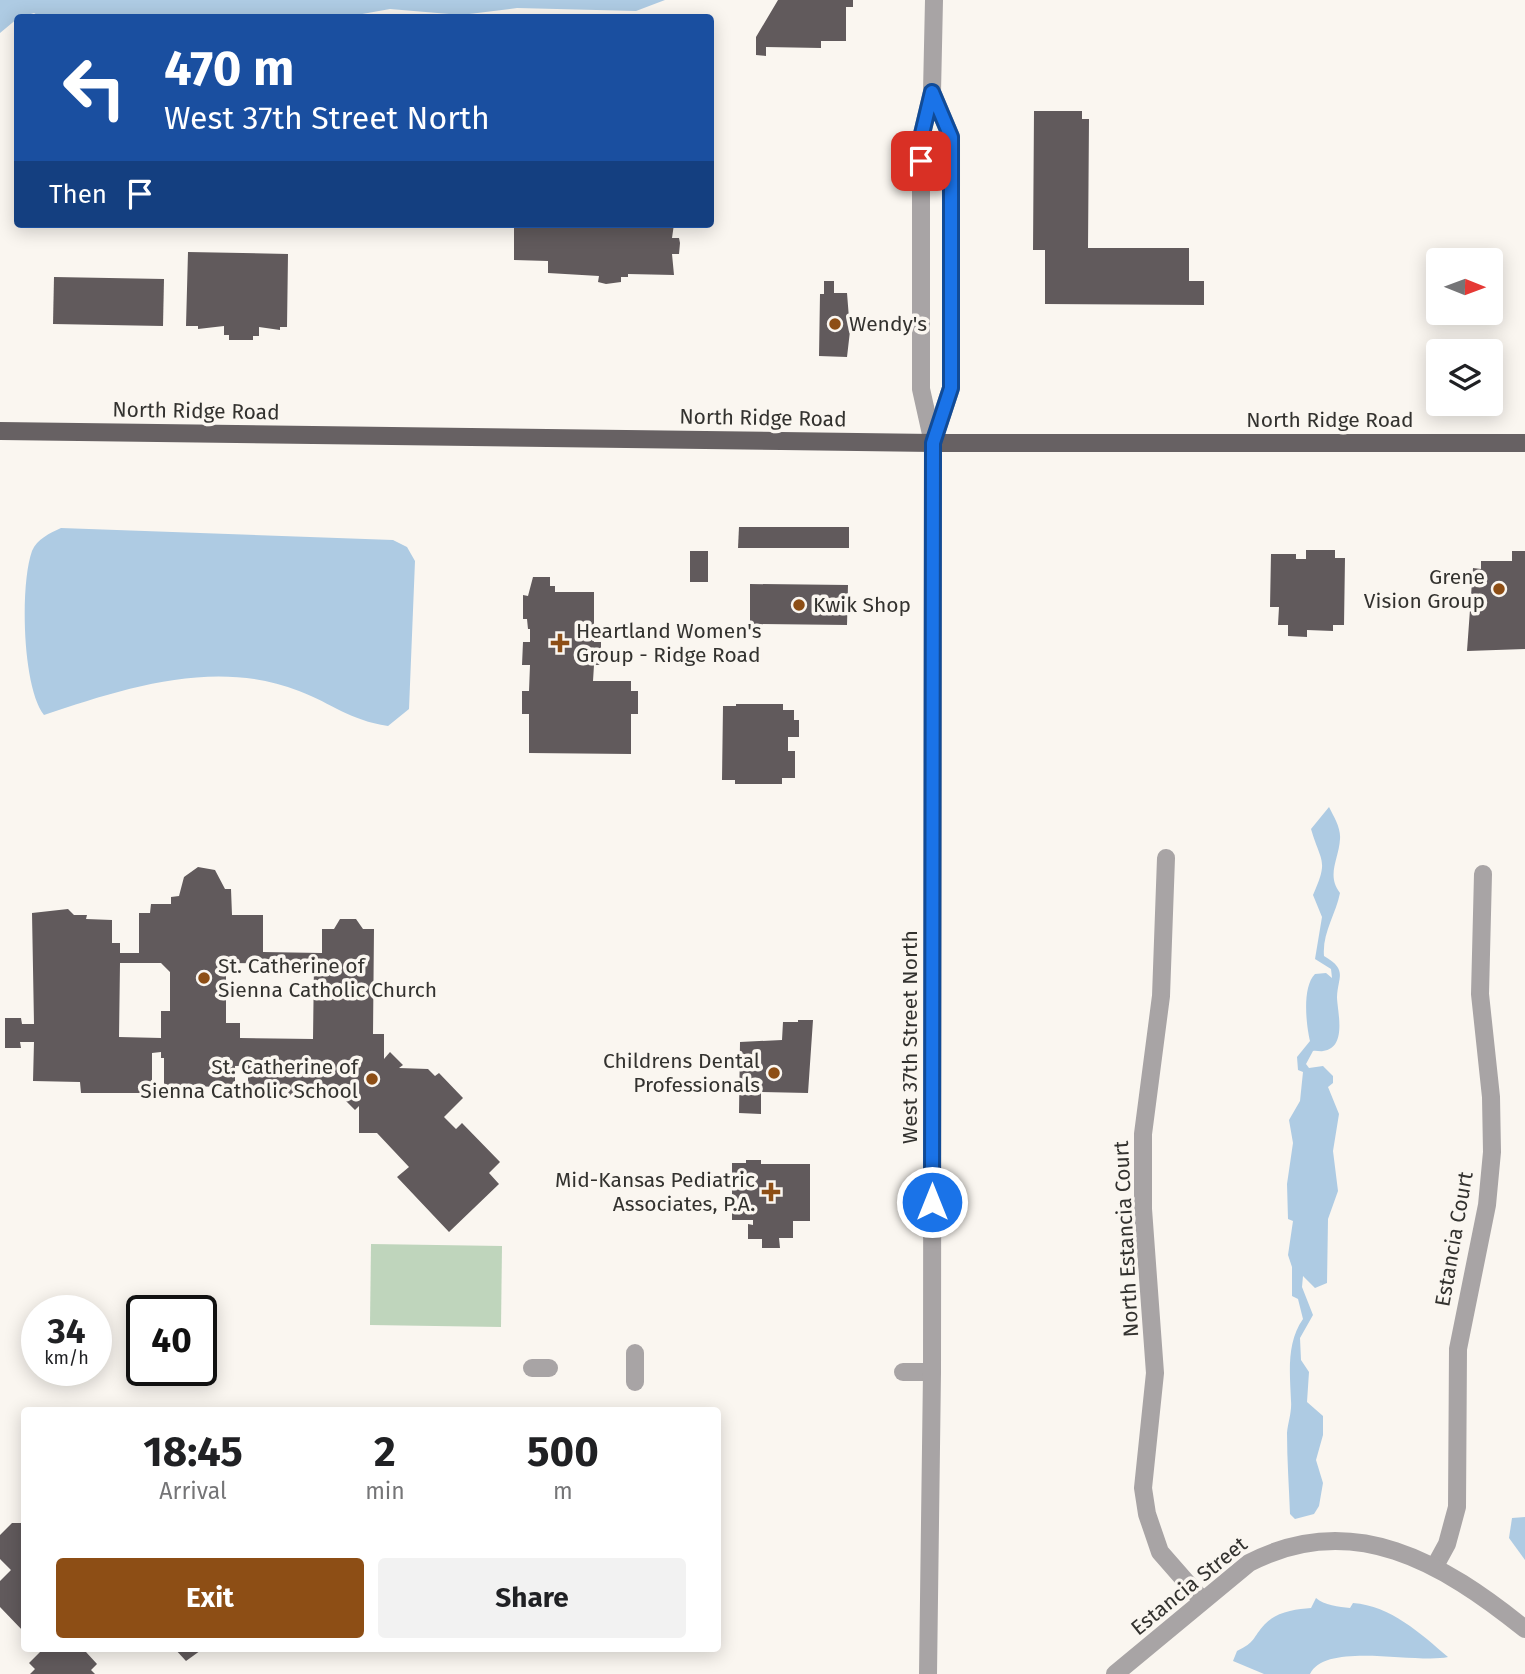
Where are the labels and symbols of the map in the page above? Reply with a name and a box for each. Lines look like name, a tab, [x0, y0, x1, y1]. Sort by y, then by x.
pin	[891, 131, 951, 191]
north arrow	[1426, 248, 1503, 326]
place label: Wendy's	[849, 311, 927, 337]
marker: Wendy's	[827, 316, 843, 332]
street label: North Ridge Road	[112, 397, 280, 425]
street label: North Ridge Road	[679, 404, 847, 432]
street label: North Ridge Road	[1246, 407, 1414, 433]
place label: Grene Vision Group	[1364, 564, 1485, 614]
marker: Grene Vision Group	[1491, 581, 1507, 597]
place label: Kwik Shop	[813, 592, 911, 618]
marker: Kwik Shop	[791, 597, 807, 613]
place label: Heartland Women's Group - Ridge Road	[576, 618, 762, 668]
marker: Heartland Women's Group - Ridge Road	[550, 633, 570, 653]
street label: West 37th Street North	[897, 930, 923, 1144]
place label: St. Catherine of Sienna Catholic Church	[218, 953, 437, 1003]
marker: St. Catherine of Sienna Catholic Church	[196, 970, 212, 986]
place label: Childrens Dental Professionals	[603, 1048, 760, 1098]
place label: St. Catherine of Sienna Catholic School	[140, 1054, 360, 1104]
marker: Childrens Dental Professionals	[766, 1065, 782, 1081]
marker: St. Catherine of Sienna Catholic School	[364, 1071, 380, 1087]
street label: North Estancia Court	[1108, 1140, 1144, 1338]
position arrow	[895, 1165, 969, 1239]
place label: Mid-Kansas Pediatric Associates, P.A.	[555, 1167, 755, 1217]
street label: Estancia Court	[1429, 1169, 1479, 1309]
marker: Mid-Kansas Pediatric Associates, P.A.	[761, 1182, 781, 1202]
speed limit sign: 40	[126, 1295, 217, 1386]
street label: Estancia Street	[1126, 1531, 1253, 1641]

